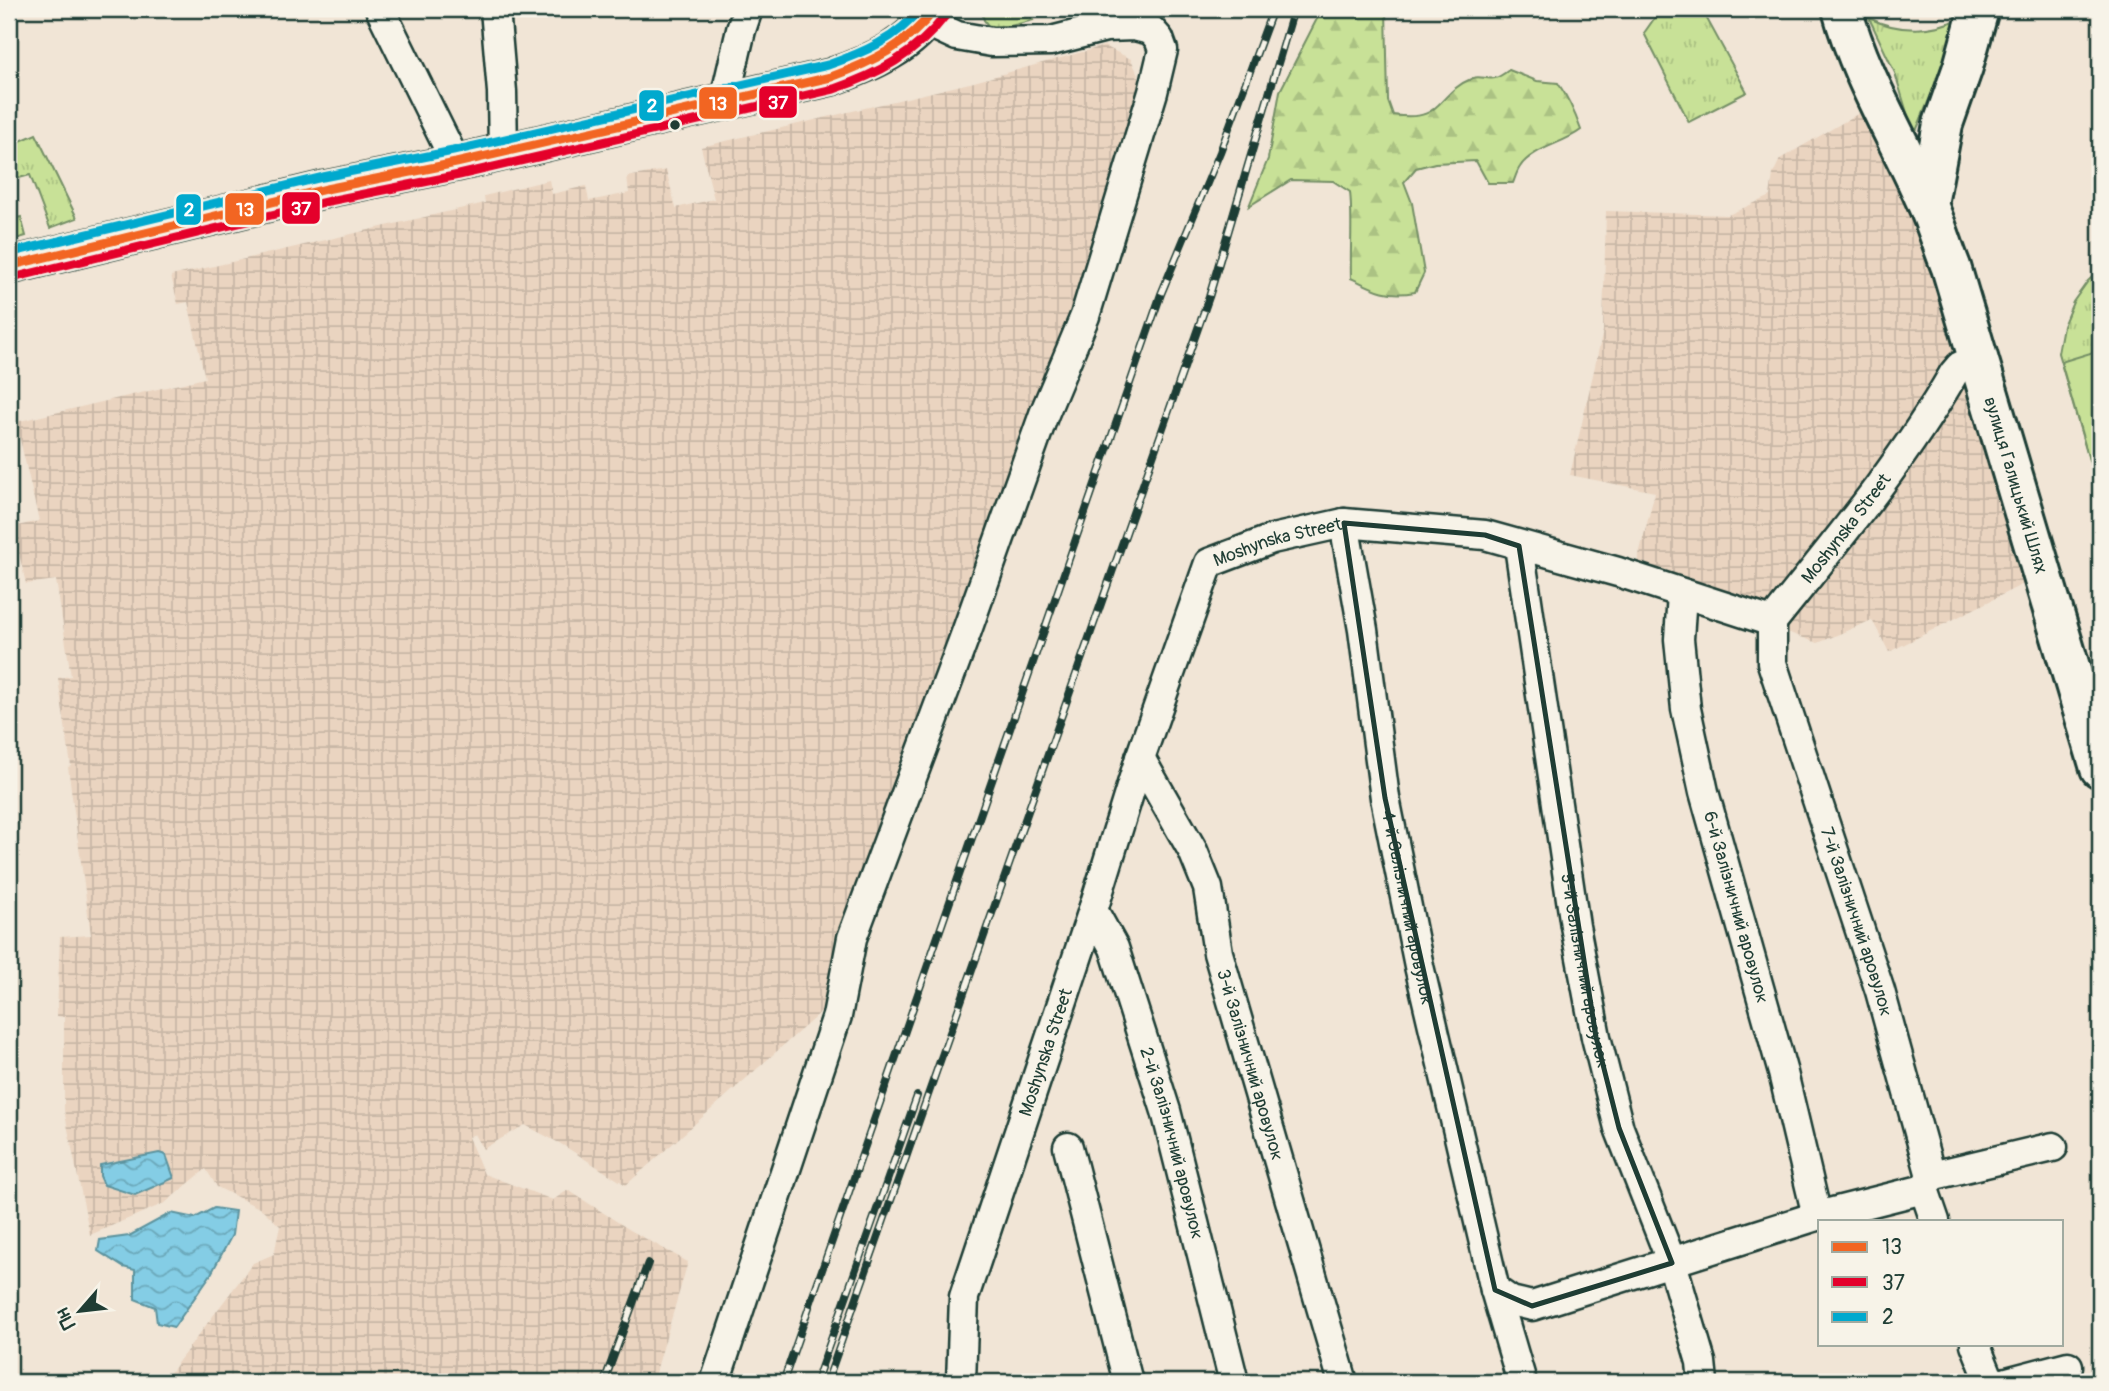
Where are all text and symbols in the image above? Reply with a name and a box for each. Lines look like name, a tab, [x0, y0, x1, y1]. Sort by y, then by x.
line badge: 37	[758, 85, 798, 119]
line badge: 13	[698, 86, 738, 120]
line badge: 2	[638, 89, 665, 122]
text: 37	[768, 91, 789, 115]
text: 13	[709, 92, 727, 116]
text: 2	[647, 94, 658, 118]
unlabelled marker	[668, 118, 682, 132]
line badge: 37	[281, 191, 321, 225]
line badge: 13	[224, 192, 265, 226]
line badge: 2	[175, 193, 202, 226]
text: 37	[291, 197, 312, 221]
text: 2	[184, 198, 195, 222]
text: 13	[236, 198, 254, 222]
street label: вулиця Галицький Шлях	[1979, 394, 2053, 576]
street label: Moshynska Street	[1796, 468, 1896, 588]
street label: Moshynska Street	[1210, 512, 1345, 572]
street label: 4-й Залізничний аровулок	[1376, 808, 1439, 1007]
street label: 6-й Залізничний аровулок	[1698, 809, 1774, 1006]
street label: 7-й Залізничний аровулок	[1815, 824, 1898, 1019]
street label: 5-й Залізничний аровулок	[1556, 872, 1615, 1071]
street label: 3-й Залізничний аровулок	[1212, 966, 1289, 1163]
street label: Moshynska Street	[1014, 985, 1078, 1119]
street label: 2-й Залізничний аровулок	[1135, 1044, 1209, 1241]
legend	[1818, 1220, 2064, 1346]
text: 13	[1882, 1234, 1902, 1261]
text: 37	[1882, 1270, 1905, 1297]
north arrow	[46, 1276, 116, 1346]
text: Пн	[50, 1304, 81, 1333]
text: 2	[1882, 1304, 1894, 1331]

